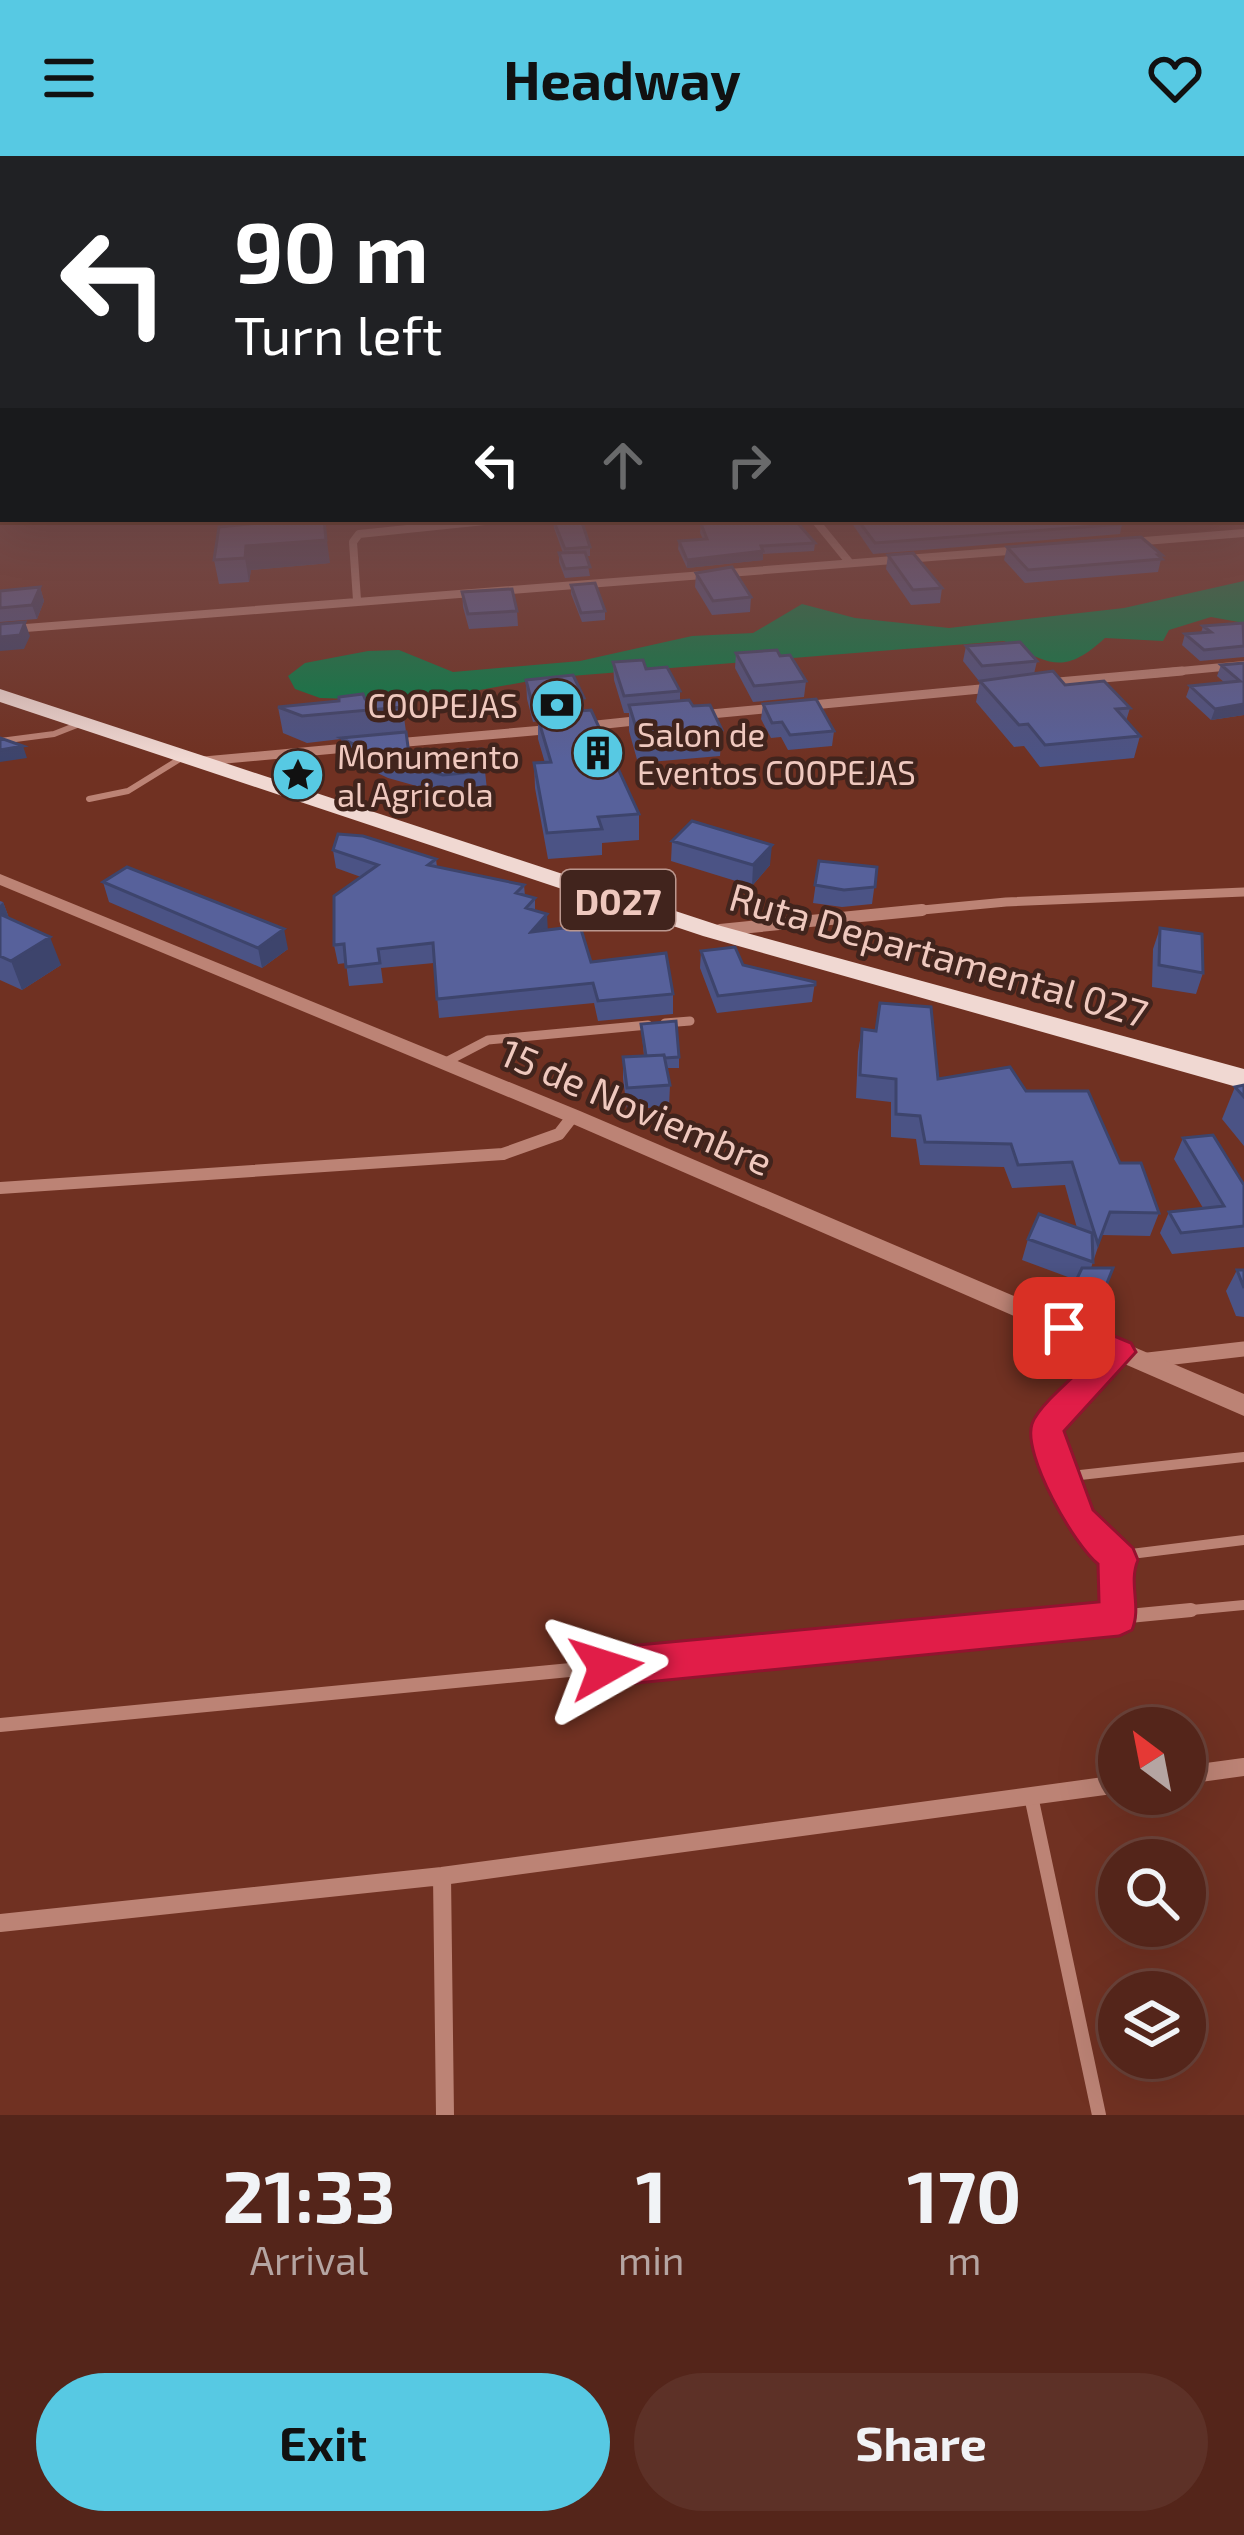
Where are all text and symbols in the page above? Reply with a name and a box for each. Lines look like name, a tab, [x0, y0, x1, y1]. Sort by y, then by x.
icon: menu	[36, 45, 102, 111]
icon: heart	[1142, 45, 1208, 111]
text: Headway	[503, 46, 741, 111]
text: 90 m	[234, 199, 429, 300]
icon: left	[36, 204, 192, 360]
text: Turn left	[234, 301, 443, 366]
icon: left	[464, 432, 530, 498]
icon: ahead	[590, 432, 656, 498]
icon: right	[716, 432, 782, 498]
bank icon: COOPEJAS	[529, 677, 585, 733]
place label: COOPEJAS	[367, 685, 518, 725]
place label: Salon de Eventos COOPEJAS	[637, 714, 916, 792]
building icon: Salon de Eventos COOPEJAS	[570, 725, 626, 781]
place label: Monumento al Agricola	[337, 736, 520, 814]
place icon: Monumento al Agricola	[270, 747, 326, 803]
road number: D027	[561, 870, 675, 930]
street label: Ruta Departamental 027	[724, 872, 1154, 1036]
street label: 15 de Noviembre	[494, 1028, 780, 1184]
pin	[1013, 1277, 1115, 1379]
icon: arrive	[1031, 1295, 1097, 1361]
position arrow	[543, 1604, 669, 1730]
north arrow	[1098, 1707, 1206, 1815]
map controls	[1098, 1707, 1206, 2079]
button: search	[1098, 1839, 1206, 1947]
button: layers	[1098, 1971, 1206, 2079]
text: 21:33	[222, 2151, 396, 2237]
text: 1	[636, 2151, 667, 2237]
text: 170	[907, 2151, 1022, 2237]
text: Arrival	[250, 2236, 368, 2283]
text: min	[618, 2236, 685, 2283]
text: m	[947, 2236, 981, 2283]
button: Exit	[36, 2373, 610, 2511]
button: Share	[634, 2373, 1208, 2511]

